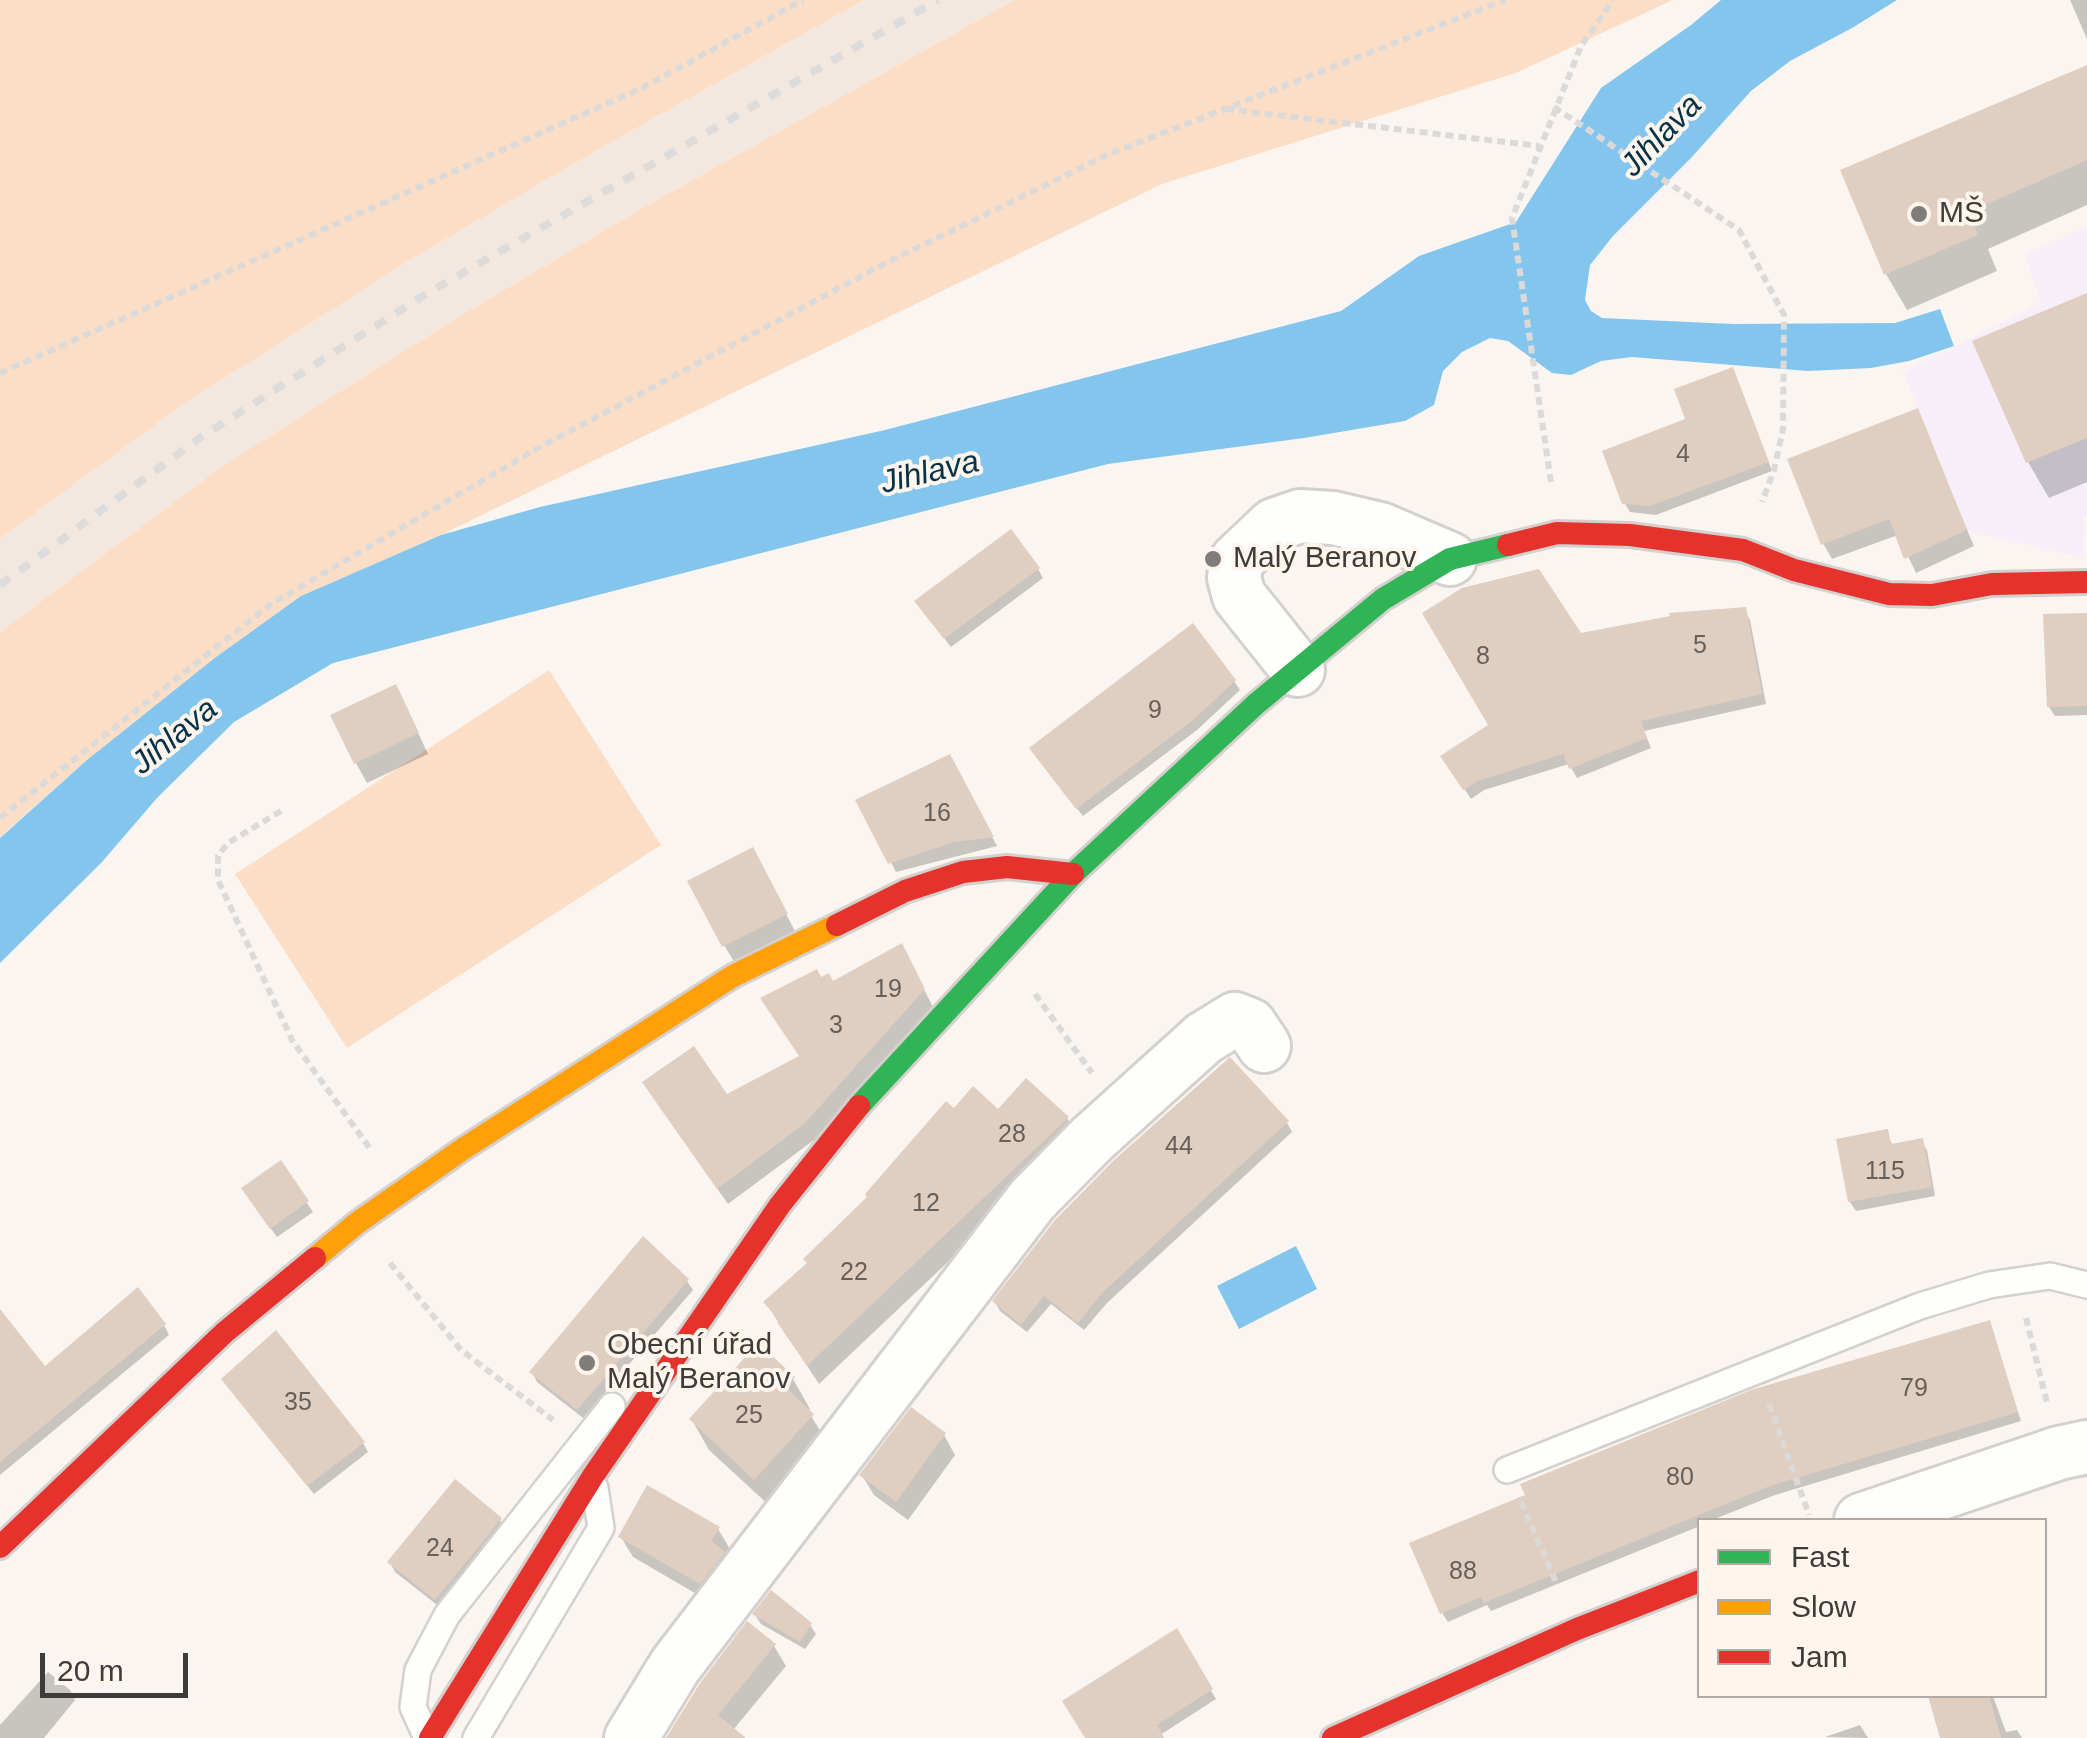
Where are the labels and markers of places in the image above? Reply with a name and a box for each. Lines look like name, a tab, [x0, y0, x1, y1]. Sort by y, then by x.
place label: MŠ	[1939, 196, 1984, 232]
marker: MŠ	[1908, 203, 1930, 225]
place label: Malý Beranov	[1233, 541, 1416, 577]
marker: Malý Beranov	[1202, 548, 1224, 570]
place label: Obecní úřad Malý Beranov	[607, 1328, 790, 1398]
marker: Obecní úřad Malý Beranov	[576, 1352, 598, 1374]

